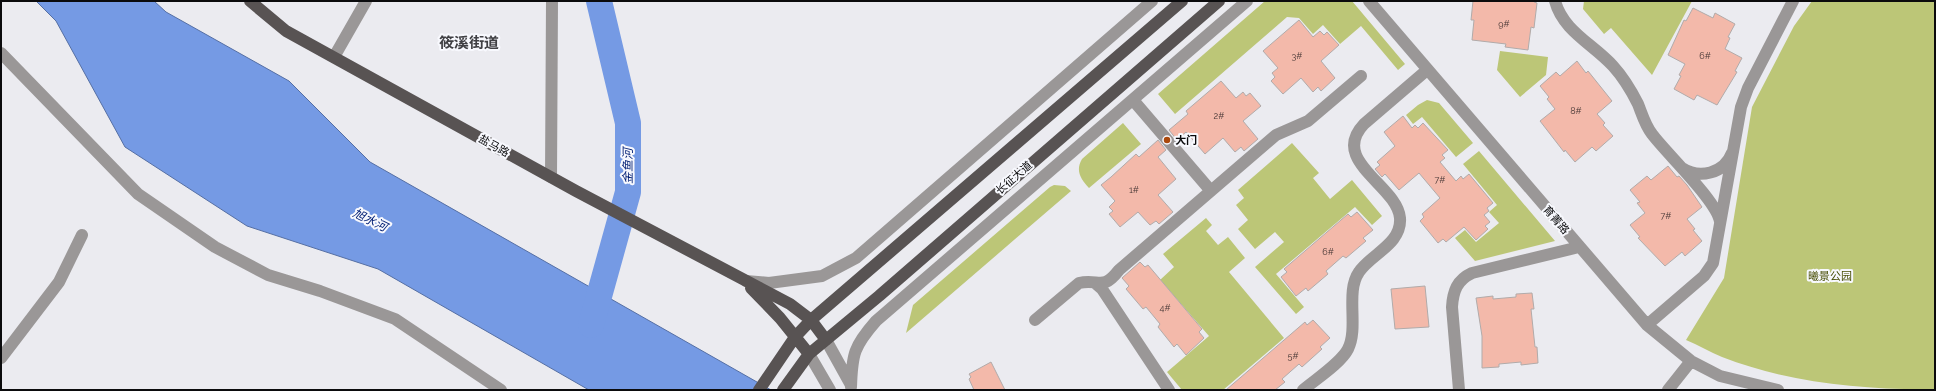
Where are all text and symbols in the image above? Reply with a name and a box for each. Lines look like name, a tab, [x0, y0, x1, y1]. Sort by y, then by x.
house number: 9#	[1498, 19, 1510, 29]
district label: 筱溪街道	[439, 34, 499, 52]
house number: 3#	[1292, 51, 1302, 61]
house number: 6#	[1699, 51, 1711, 61]
house number: 8#	[1570, 106, 1582, 116]
house number: 2#	[1214, 111, 1224, 121]
street label: 盐马路	[476, 132, 512, 160]
place label: 大门	[1175, 134, 1197, 147]
marker: 大门	[1162, 135, 1172, 145]
water label: 金鱼河	[621, 146, 635, 184]
street label: 长征大道	[993, 159, 1035, 197]
house number: 7#	[1435, 175, 1445, 185]
house number: 1#	[1129, 185, 1139, 195]
street label: 育菁路	[1540, 203, 1572, 237]
water label: 旭水河	[351, 206, 391, 235]
house number: 7#	[1661, 211, 1671, 221]
house number: 6#	[1322, 247, 1334, 257]
park label: 曦景公园	[1808, 270, 1852, 283]
house number: 4#	[1159, 303, 1171, 313]
house number: 5#	[1287, 351, 1299, 361]

